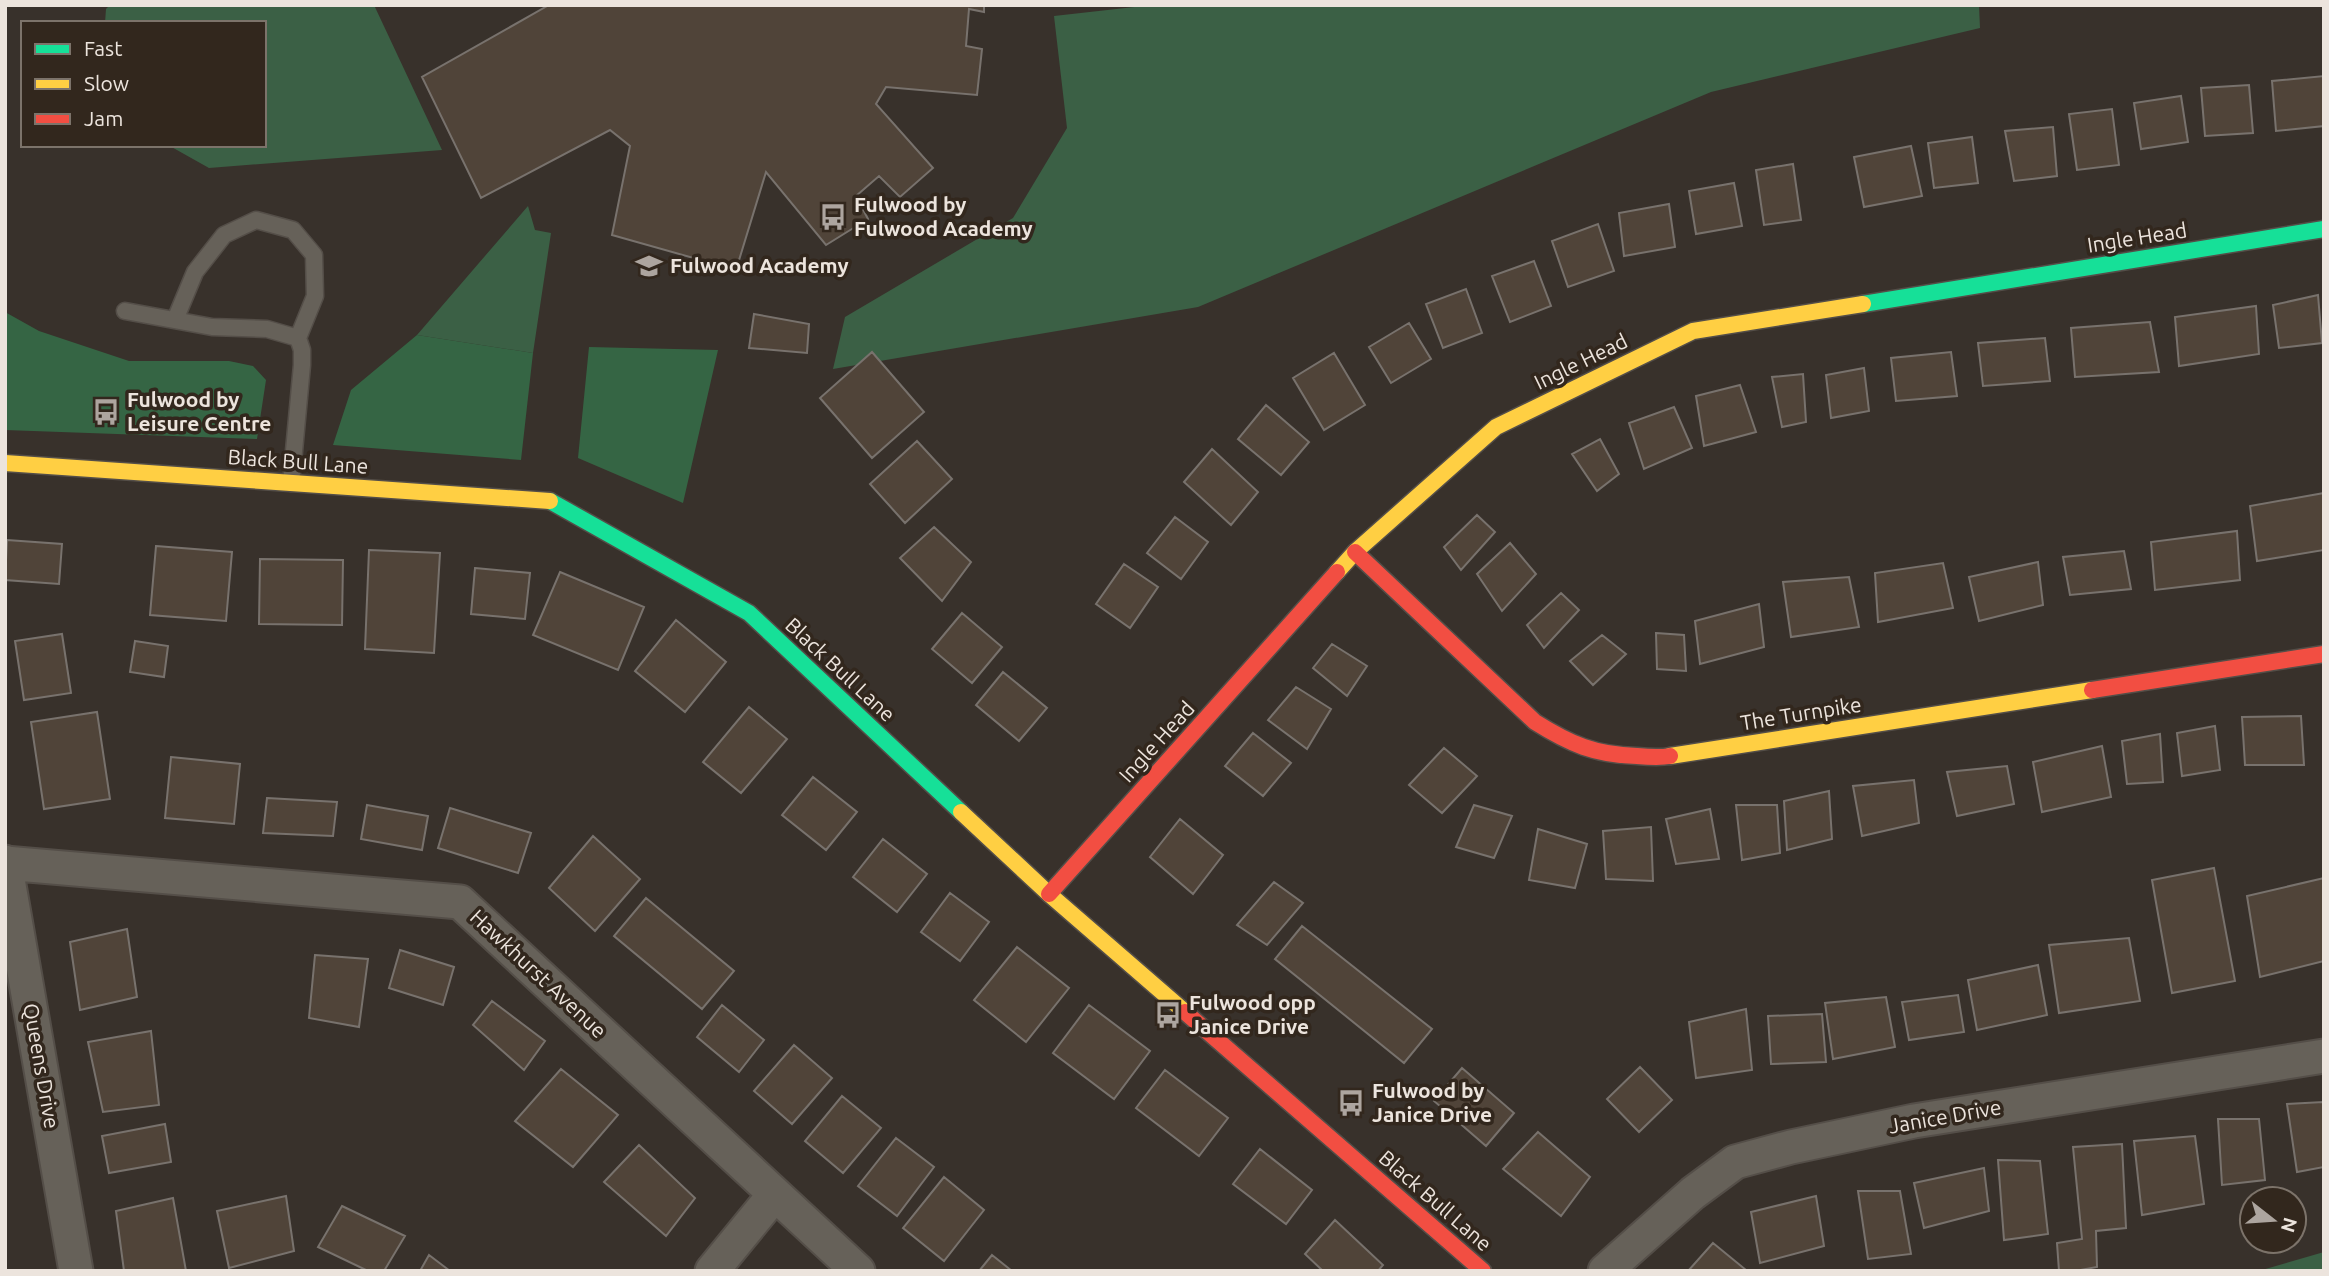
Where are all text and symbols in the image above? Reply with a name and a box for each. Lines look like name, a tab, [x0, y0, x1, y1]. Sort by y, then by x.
legend	[21, 21, 266, 147]
text: Fast	[84, 36, 122, 60]
text: Slow	[84, 71, 129, 95]
text: Jam	[84, 106, 123, 130]
place label: Fulwood by Fulwood Academy	[854, 192, 1033, 240]
bus stop icon: Fulwood by Fulwood Academy	[818, 202, 848, 232]
street label: Ingle Head	[2085, 217, 2188, 257]
school or university icon: Fulwood Academy	[634, 251, 664, 281]
place label: Fulwood Academy	[670, 253, 849, 277]
street label: Ingle Head	[1530, 328, 1631, 394]
place label: Fulwood by Leisure Centre	[127, 387, 271, 435]
bus stop icon: Fulwood by Leisure Centre	[91, 397, 121, 427]
street label: Black Bull Lane	[227, 444, 369, 478]
street label: Black Bull Lane	[781, 612, 900, 726]
street label: The Turnpike	[1739, 692, 1863, 734]
street label: Ingle Head	[1114, 696, 1199, 787]
street label: Hawkhurst Avenue	[466, 904, 612, 1042]
place label: Fulwood opp Janice Drive	[1189, 990, 1316, 1038]
bus stop icon: Fulwood opp Janice Drive	[1153, 1000, 1183, 1030]
street label: Queens Drive	[19, 1001, 65, 1130]
place label: Fulwood by Janice Drive	[1372, 1078, 1492, 1126]
bus stop icon: Fulwood by Janice Drive	[1336, 1088, 1366, 1118]
street label: Janice Drive	[1887, 1094, 2003, 1138]
street label: Black Bull Lane	[1375, 1145, 1497, 1256]
north arrow	[2238, 1185, 2308, 1255]
text: N	[2277, 1215, 2302, 1235]

